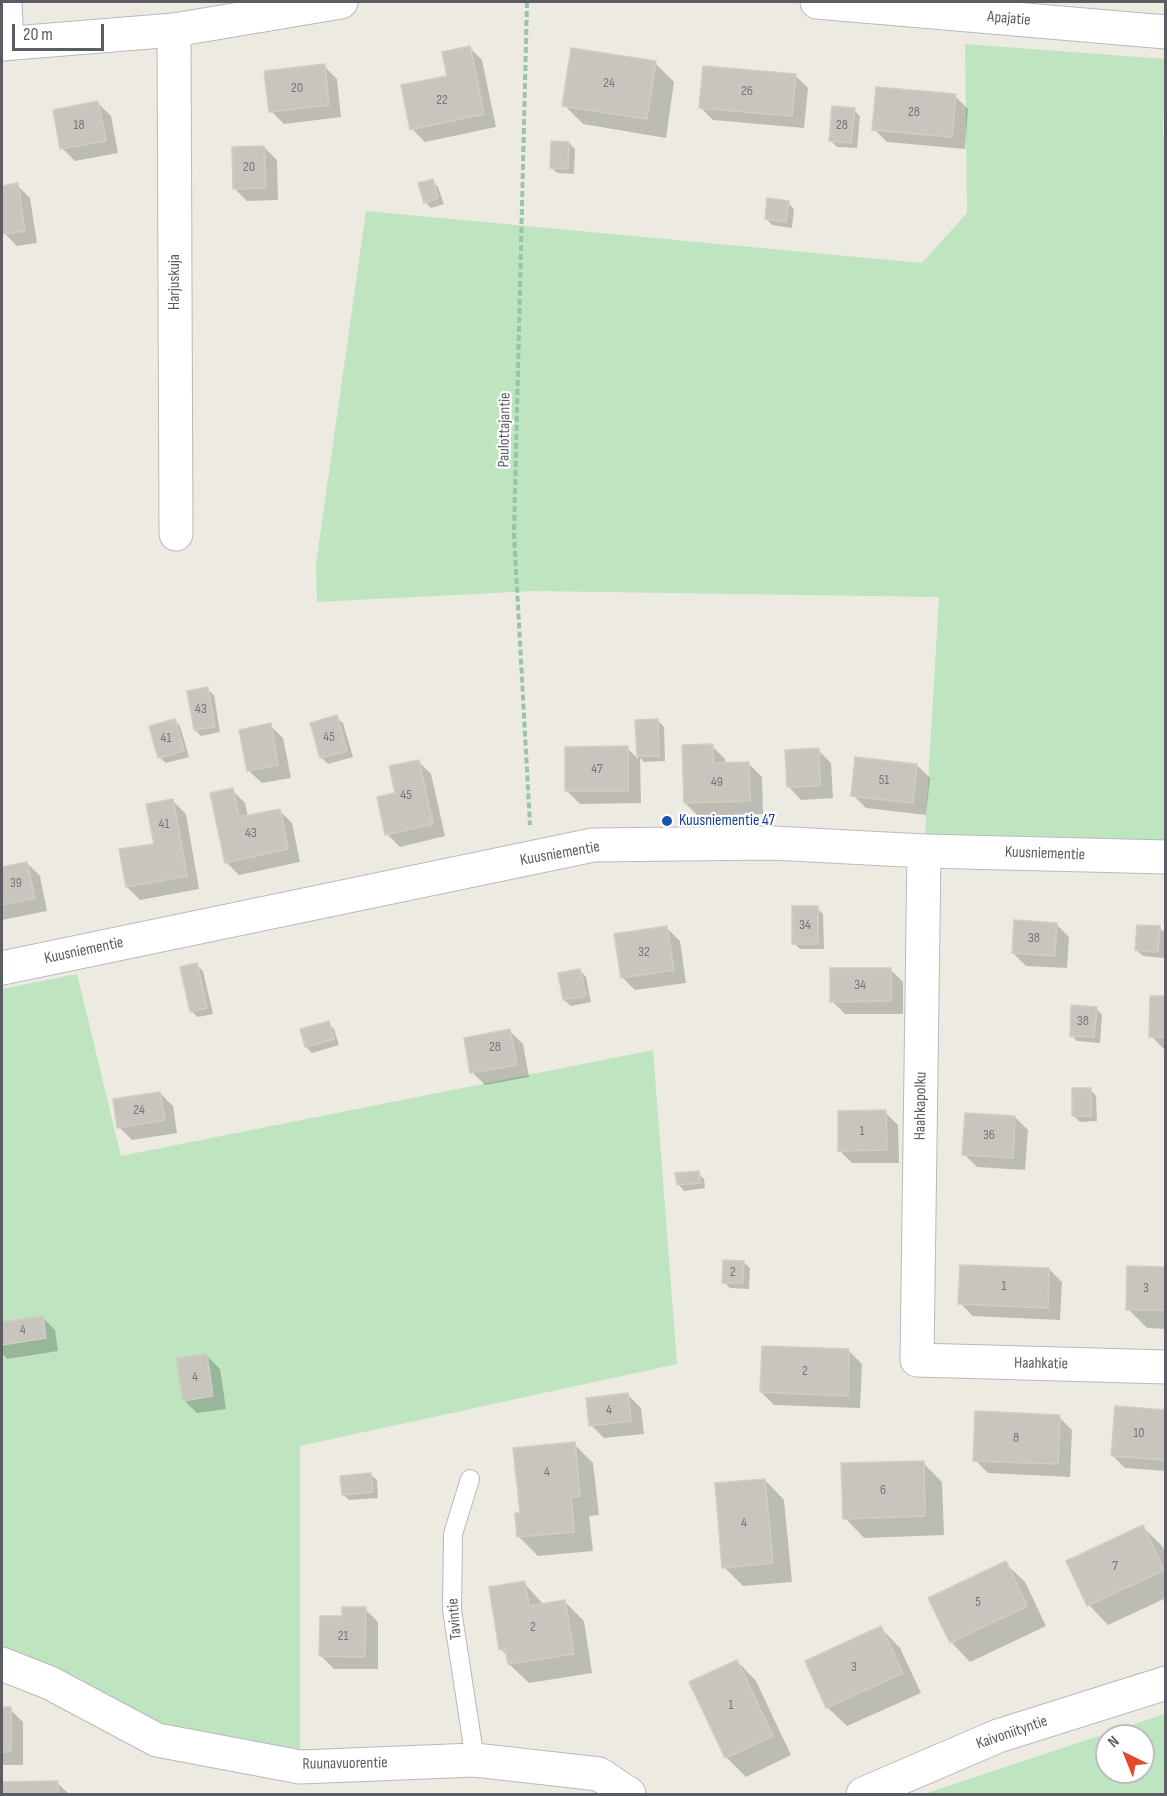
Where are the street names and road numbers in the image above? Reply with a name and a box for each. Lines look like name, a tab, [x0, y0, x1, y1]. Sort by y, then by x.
street label: Apajatie	[987, 8, 1031, 30]
street label: Harjuskuja	[165, 254, 185, 310]
street label: Paulottajantie	[495, 392, 515, 468]
street label: Kuusniementie	[519, 838, 601, 870]
street label: Kuusniementie	[1005, 843, 1085, 865]
street label: Kuusniementie	[43, 933, 125, 969]
street label: Haahkapolku	[911, 1072, 931, 1140]
street label: Haahkatie	[1014, 1354, 1068, 1374]
street label: Tavintie	[444, 1597, 466, 1641]
street label: Kaivoniityntie	[974, 1712, 1050, 1754]
street label: Ruunavuorentie	[302, 1754, 388, 1774]

